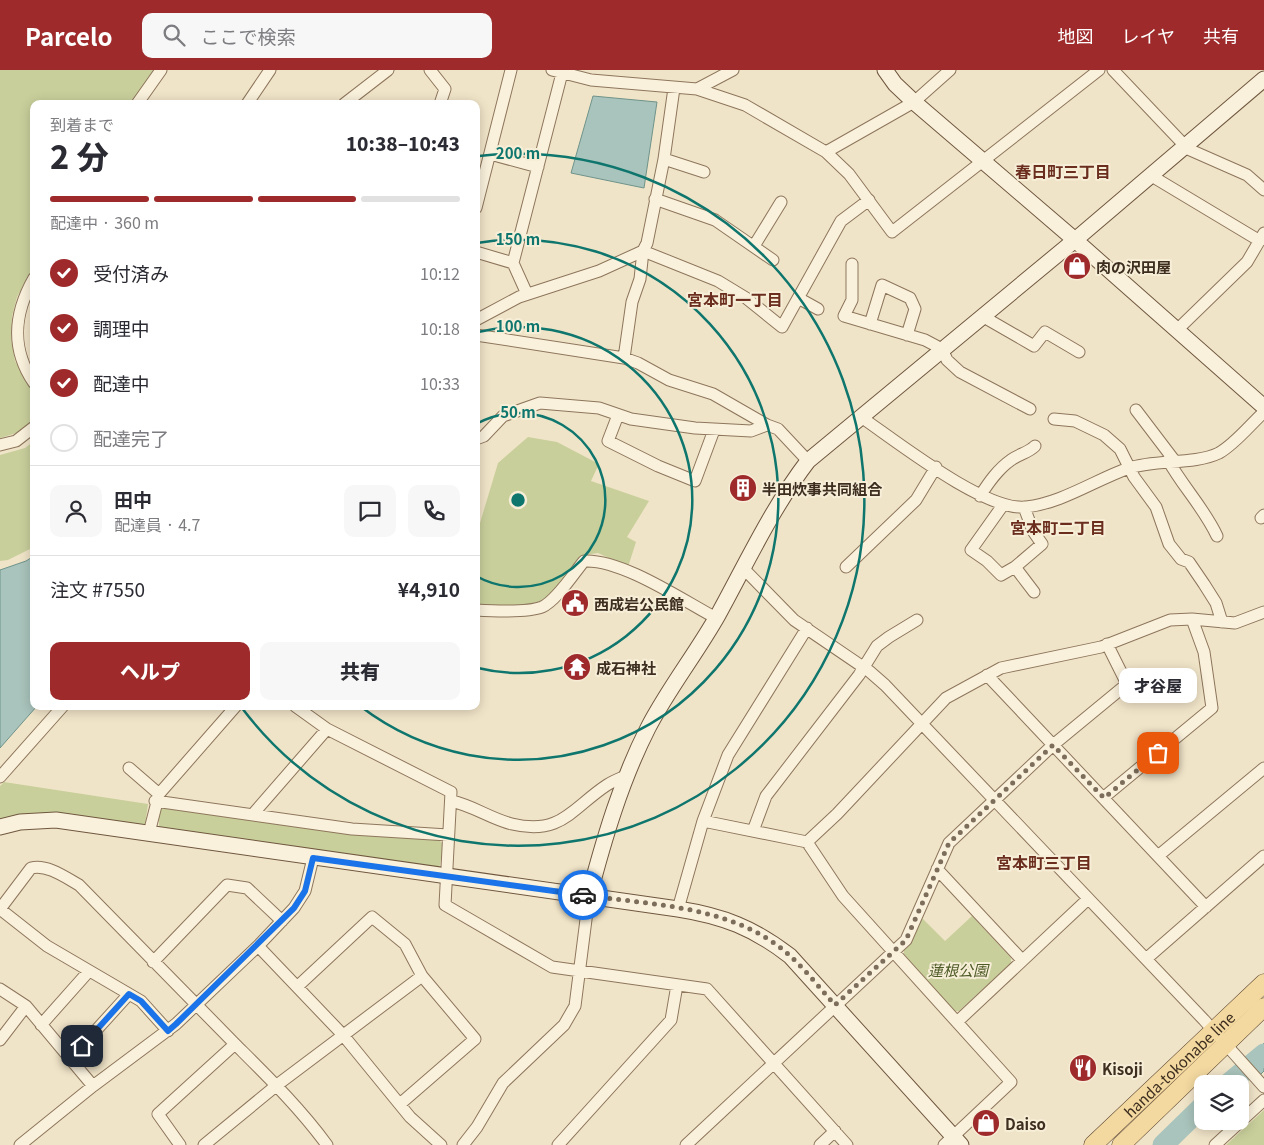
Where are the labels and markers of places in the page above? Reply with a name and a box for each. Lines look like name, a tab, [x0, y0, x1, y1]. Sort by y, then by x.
shop icon: 肉の沢田屋	[1062, 251, 1092, 281]
place label: 肉の沢田屋	[1096, 256, 1171, 277]
building icon: 半田炊事共同組合	[728, 473, 758, 503]
place label: 半田炊事共同組合	[762, 478, 883, 499]
centre of rings	[509, 491, 527, 509]
public building icon: 西成岩公民館	[560, 588, 590, 618]
place label: 西成岩公民館	[594, 593, 684, 614]
temple icon: 成石神社	[562, 652, 592, 682]
place label: 成石神社	[596, 657, 656, 678]
callout: 才谷屋	[1119, 668, 1197, 703]
pin	[1137, 732, 1179, 774]
pin	[61, 1025, 103, 1067]
restaurant icon: Kisoji	[1068, 1053, 1098, 1083]
place label: Kisoji	[1102, 1058, 1143, 1079]
shop icon: Daiso	[971, 1108, 1001, 1138]
place label: Daiso	[1005, 1113, 1046, 1134]

